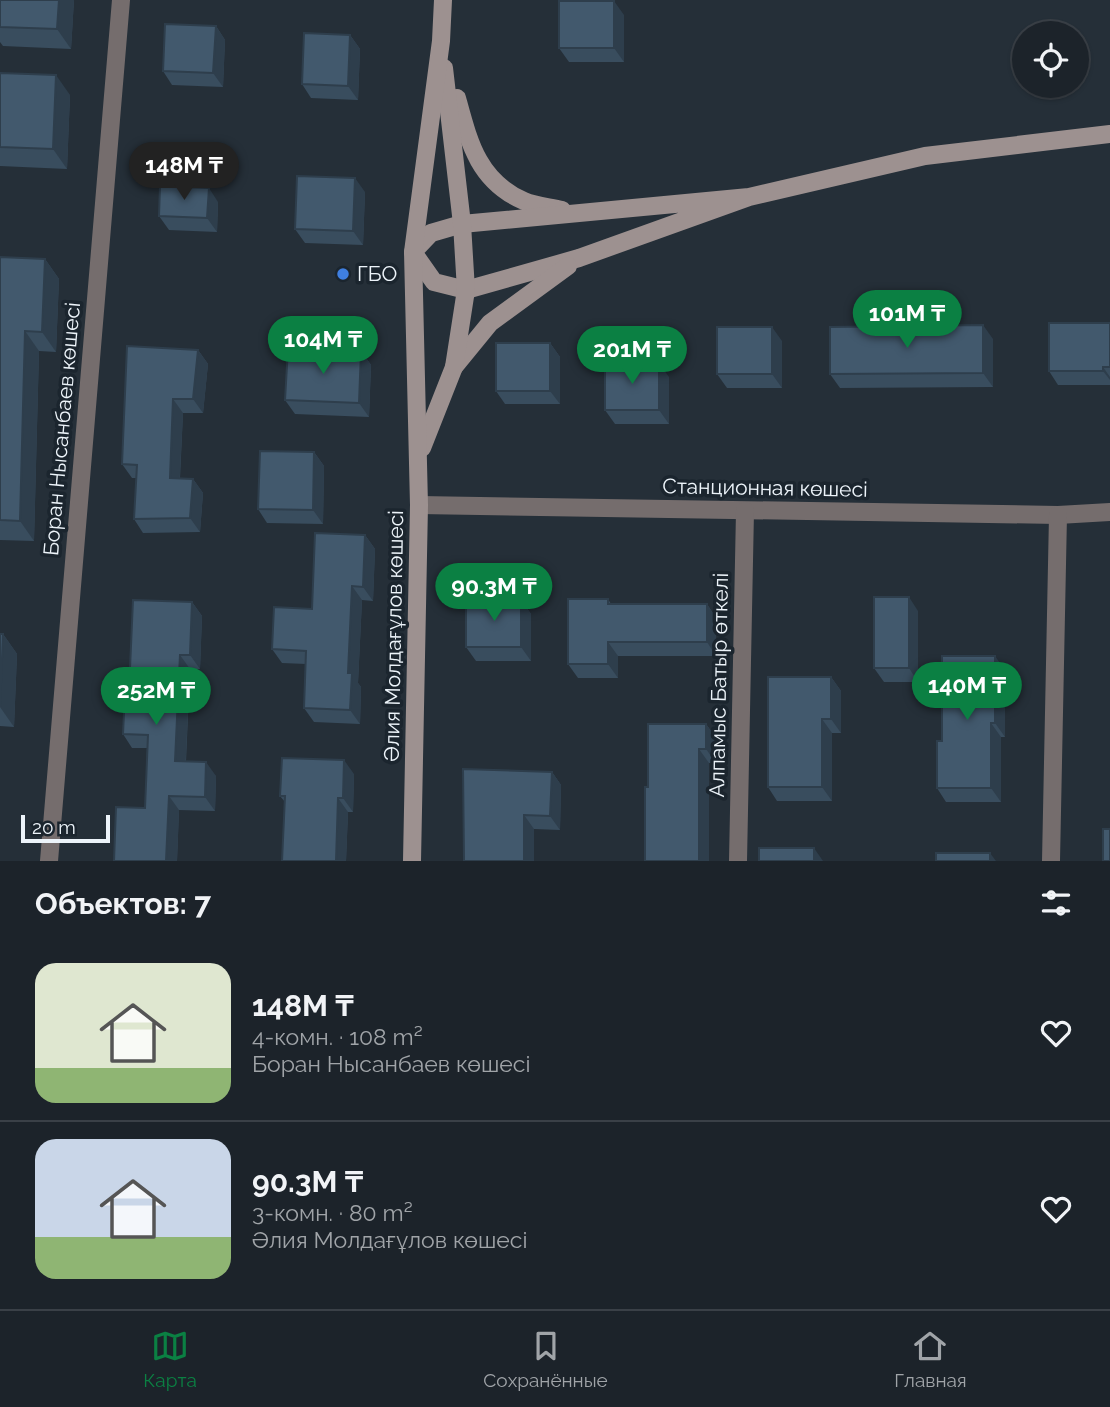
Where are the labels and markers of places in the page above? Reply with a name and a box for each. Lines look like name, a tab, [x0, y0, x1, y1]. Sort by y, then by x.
pin: 148M ₸	[127, 142, 241, 202]
place label: ГБО	[357, 261, 397, 286]
marker: ГБО	[335, 266, 351, 282]
pin: 101M ₸	[850, 290, 964, 350]
pin: 104M ₸	[266, 316, 380, 376]
pin: 201M ₸	[575, 326, 689, 386]
pin: 90.3M ₸	[429, 564, 559, 623]
pin: 140M ₸	[910, 662, 1024, 722]
pin: 252M ₸	[99, 668, 213, 727]

